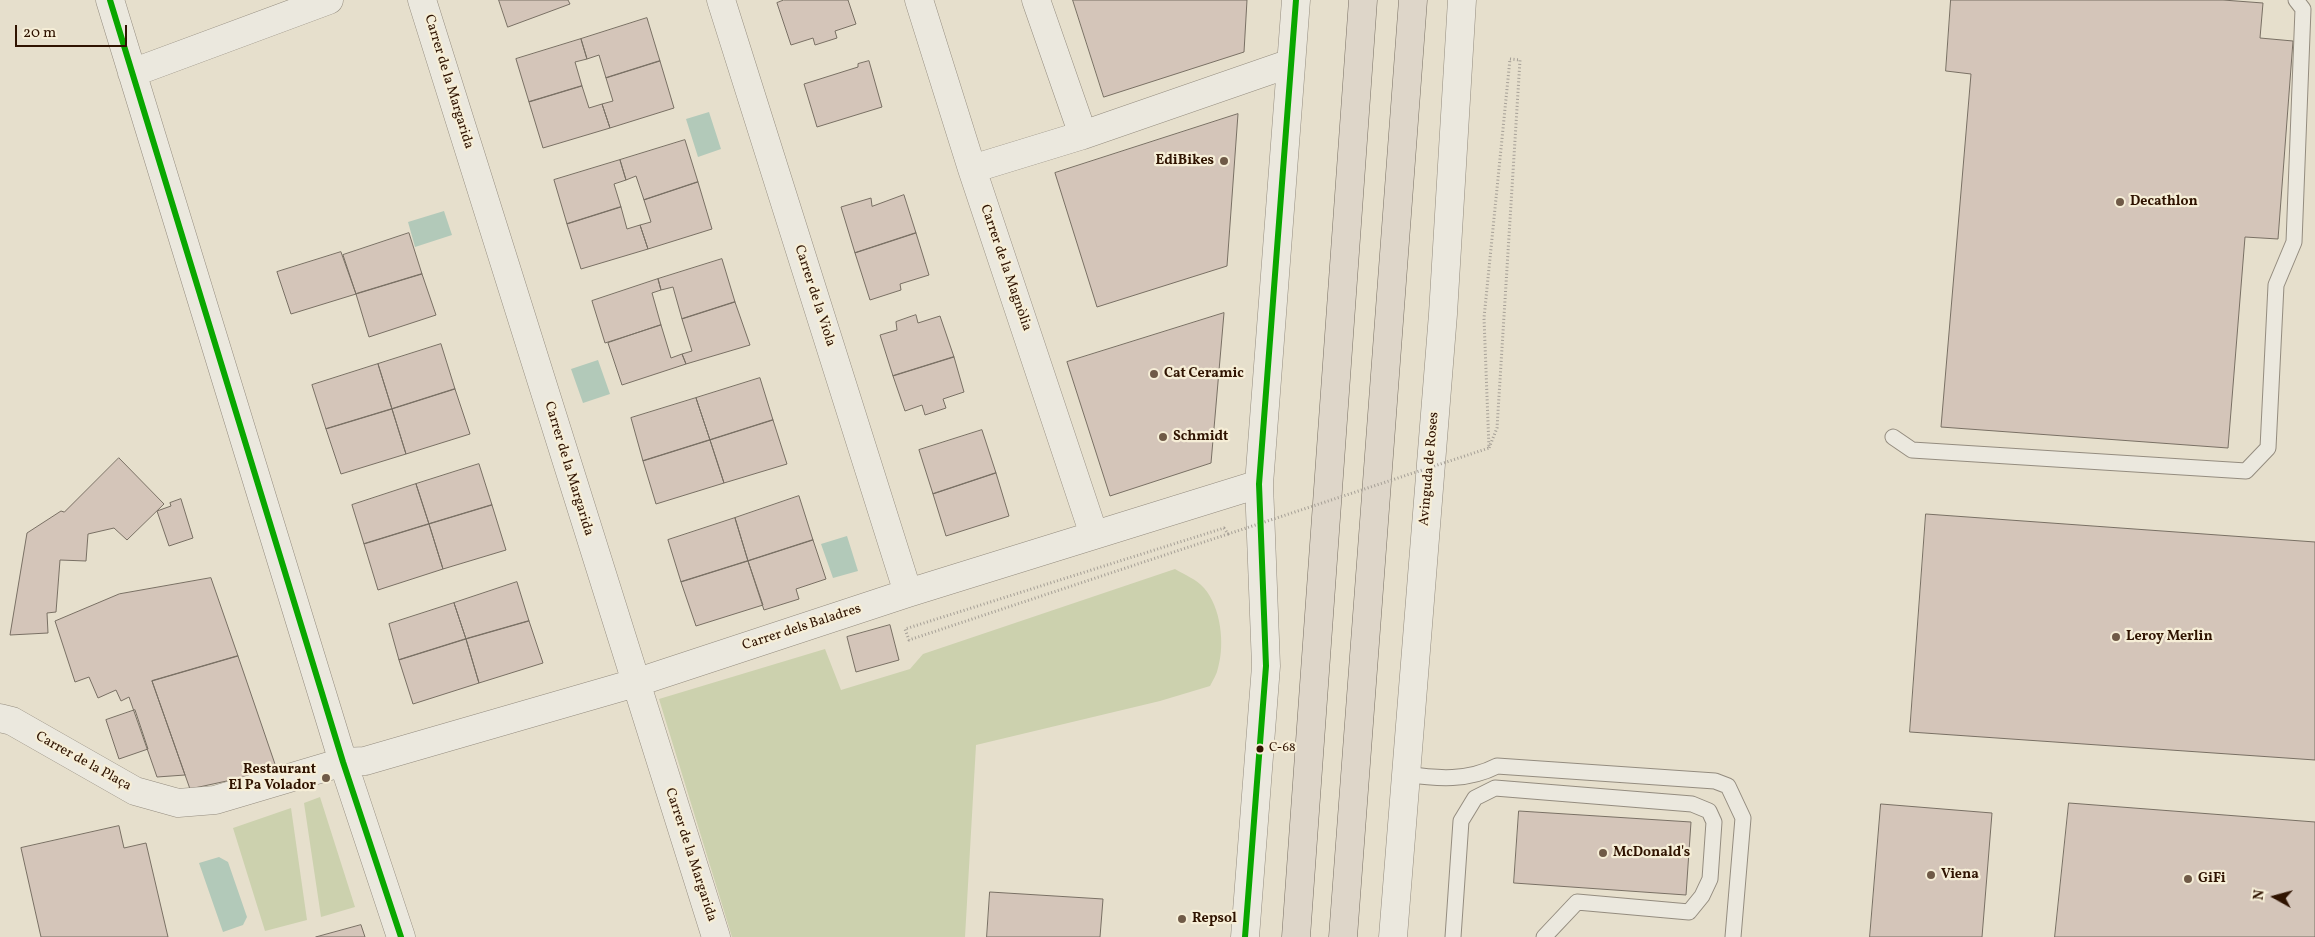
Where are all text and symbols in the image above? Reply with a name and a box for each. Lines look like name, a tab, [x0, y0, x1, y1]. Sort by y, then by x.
street label: Carrer de la Margarida	[420, 13, 476, 151]
scale bar	[18, 15, 130, 47]
text: 20 m	[23, 23, 56, 44]
place label: EdiBikes	[1156, 153, 1214, 169]
marker: EdiBikes	[1218, 155, 1230, 167]
place label: Decathlon	[2130, 194, 2198, 210]
marker: Decathlon	[2114, 196, 2126, 208]
street label: Carrer de la Magnòlia	[975, 203, 1035, 333]
street label: Carrer de la Viola	[790, 243, 838, 349]
place label: Cat Ceramic	[1164, 366, 1244, 382]
marker: Cat Ceramic	[1148, 368, 1160, 380]
street label: Carrer de la Margarida	[540, 400, 596, 538]
street label: Avinguda de Roses	[1417, 411, 1443, 527]
place label: Schmidt	[1173, 429, 1228, 445]
marker: Schmidt	[1157, 431, 1169, 443]
street label: Carrer dels Baladres	[740, 601, 864, 655]
place label: Leroy Merlin	[2126, 629, 2213, 645]
marker: Leroy Merlin	[2110, 631, 2122, 643]
street label: Carrer de la Plaça	[32, 729, 134, 795]
place label: C-68	[1269, 741, 1296, 757]
marker: C-68	[1255, 744, 1265, 754]
place label: Restaurant El Pa Volador	[228, 762, 316, 794]
marker: Restaurant El Pa Volador	[320, 772, 332, 784]
street label: Carrer de la Margarida	[660, 786, 720, 924]
place label: McDonald's	[1613, 845, 1690, 861]
marker: McDonald's	[1597, 847, 1609, 859]
place label: Viena	[1941, 867, 1979, 883]
marker: Viena	[1925, 869, 1937, 881]
place label: GiFi	[2198, 871, 2226, 887]
north arrow	[2250, 872, 2300, 922]
marker: GiFi	[2182, 873, 2194, 885]
text: N	[2250, 889, 2270, 901]
place label: Repsol	[1192, 911, 1237, 927]
marker: Repsol	[1176, 913, 1188, 925]

